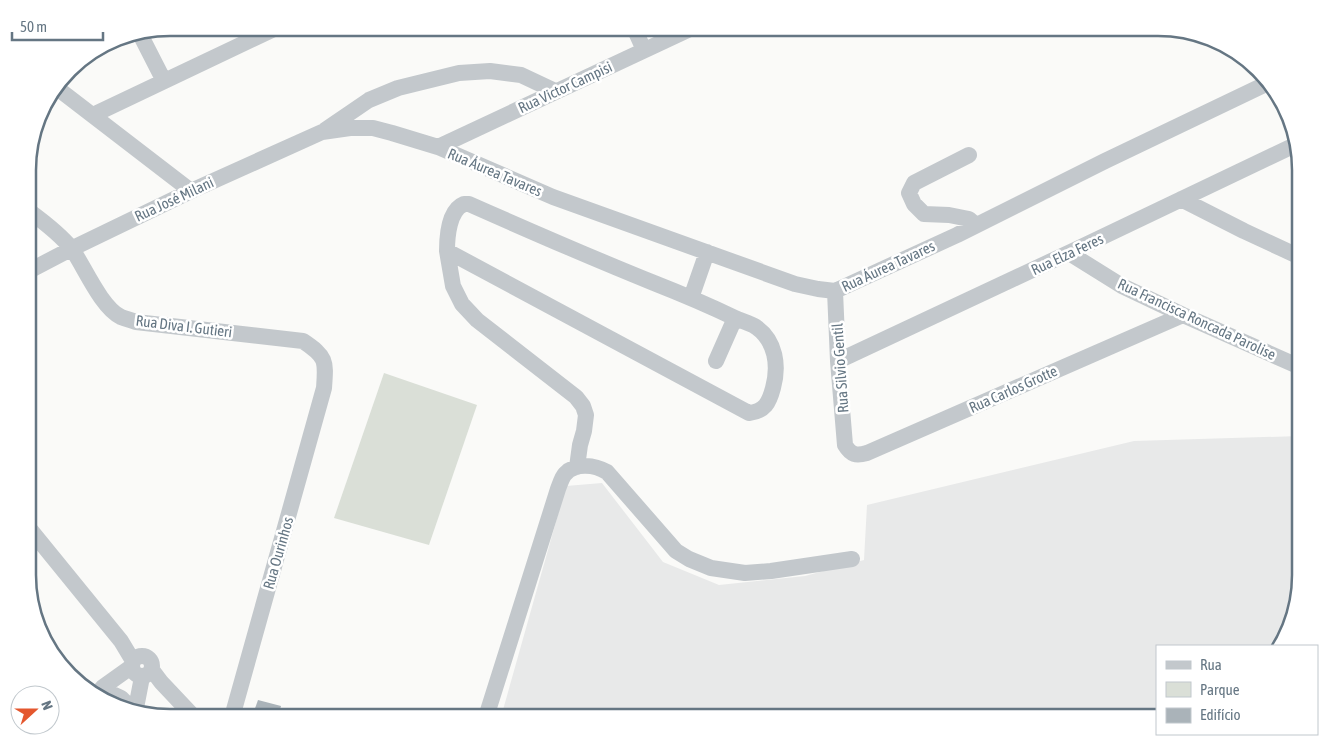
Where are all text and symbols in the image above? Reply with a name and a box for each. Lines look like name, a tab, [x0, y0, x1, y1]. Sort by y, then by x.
scale bar	[12, 10, 104, 42]
text: 50 m	[20, 18, 47, 35]
street label: Rua Victor Campisi	[515, 58, 615, 116]
street label: Rua Áurea Tavares	[445, 145, 545, 199]
street label: Rua José Milani	[132, 173, 216, 225]
street label: Rua Elza Feres	[1028, 230, 1106, 278]
street label: Rua Áurea Tavares	[839, 237, 937, 295]
street label: Rua Francisca Roncada Parolise	[1115, 275, 1279, 363]
street label: Rua Diva I. Gutieri	[135, 312, 233, 340]
street label: Rua Silvio Gentil	[828, 323, 852, 413]
street label: Rua Carlos Grotte	[966, 362, 1060, 416]
street label: Rua Ourinhos	[260, 515, 296, 591]
legend	[1156, 645, 1318, 735]
text: Rua	[1200, 656, 1222, 673]
text: Parque	[1200, 681, 1240, 698]
north arrow	[10, 685, 60, 735]
text: N	[38, 699, 56, 712]
text: Edifício	[1200, 706, 1241, 723]

